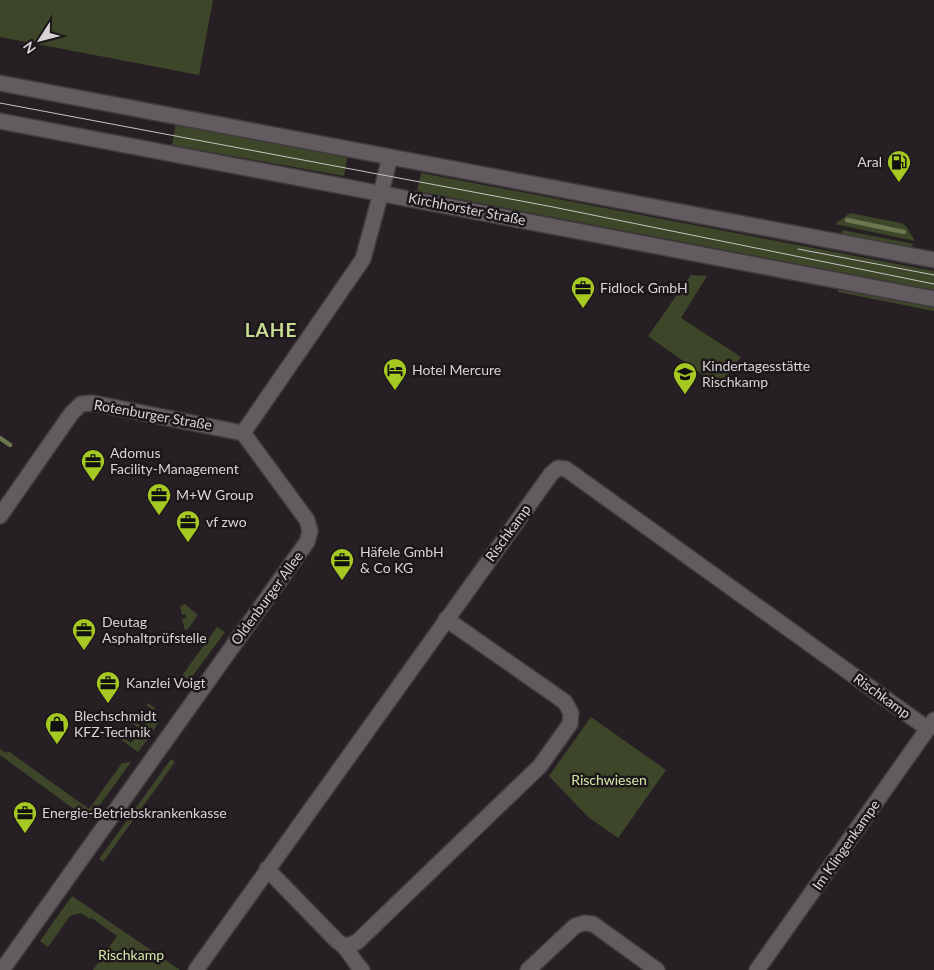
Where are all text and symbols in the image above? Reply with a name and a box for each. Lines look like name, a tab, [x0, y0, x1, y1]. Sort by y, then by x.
north arrow	[15, 15, 65, 65]
text: N	[19, 39, 39, 57]
fuel station icon: Aral	[886, 149, 912, 183]
place label: Aral	[857, 153, 882, 170]
street label: Kirchhorster Straße	[407, 189, 527, 228]
office icon: Fidlock GmbH	[570, 275, 596, 309]
place label: Fidlock GmbH	[600, 279, 688, 296]
district label: LAHE	[245, 318, 297, 341]
hotel icon: Hotel Mercure	[382, 357, 408, 391]
place label: Kindertagesstätte Rischkamp	[702, 357, 810, 390]
place label: Hotel Mercure	[412, 361, 501, 378]
school or university icon: Kindertagesstätte Rischkamp	[672, 361, 698, 395]
street label: Rotenburger Straße	[93, 396, 213, 433]
place label: Adomus Facility-Management	[110, 444, 239, 477]
office icon: Adomus Facility-Management	[80, 448, 106, 482]
office icon: M+W Group	[146, 482, 172, 516]
place label: M+W Group	[176, 486, 254, 503]
street label: Rischkamp	[481, 501, 534, 564]
office icon: vf zwo	[175, 509, 201, 543]
place label: vf zwo	[206, 513, 247, 530]
place label: Häfele GmbH & Co KG	[360, 543, 444, 576]
office icon: Häfele GmbH & Co KG	[329, 547, 355, 581]
street label: Oldenburger Allee	[227, 548, 306, 648]
place label: Deutag Asphaltprüfstelle	[102, 613, 207, 646]
office icon: Deutag Asphaltprüfstelle	[71, 617, 97, 651]
street label: Rischkamp	[851, 669, 914, 722]
office icon: Kanzlei Voigt	[95, 670, 121, 704]
place label: Kanzlei Voigt	[126, 674, 206, 691]
place label: Blechschmidt KFZ-Technik	[74, 707, 156, 740]
shop icon: Blechschmidt KFZ-Technik	[44, 711, 70, 745]
park label: Rischwiesen	[571, 771, 647, 788]
street label: Im Klingenkampe	[808, 796, 883, 893]
office icon: Energie-Betriebskrankenkasse	[12, 800, 38, 834]
place label: Energie-Betriebskrankenkasse	[42, 804, 227, 821]
park label: Rischkamp	[98, 946, 164, 963]

